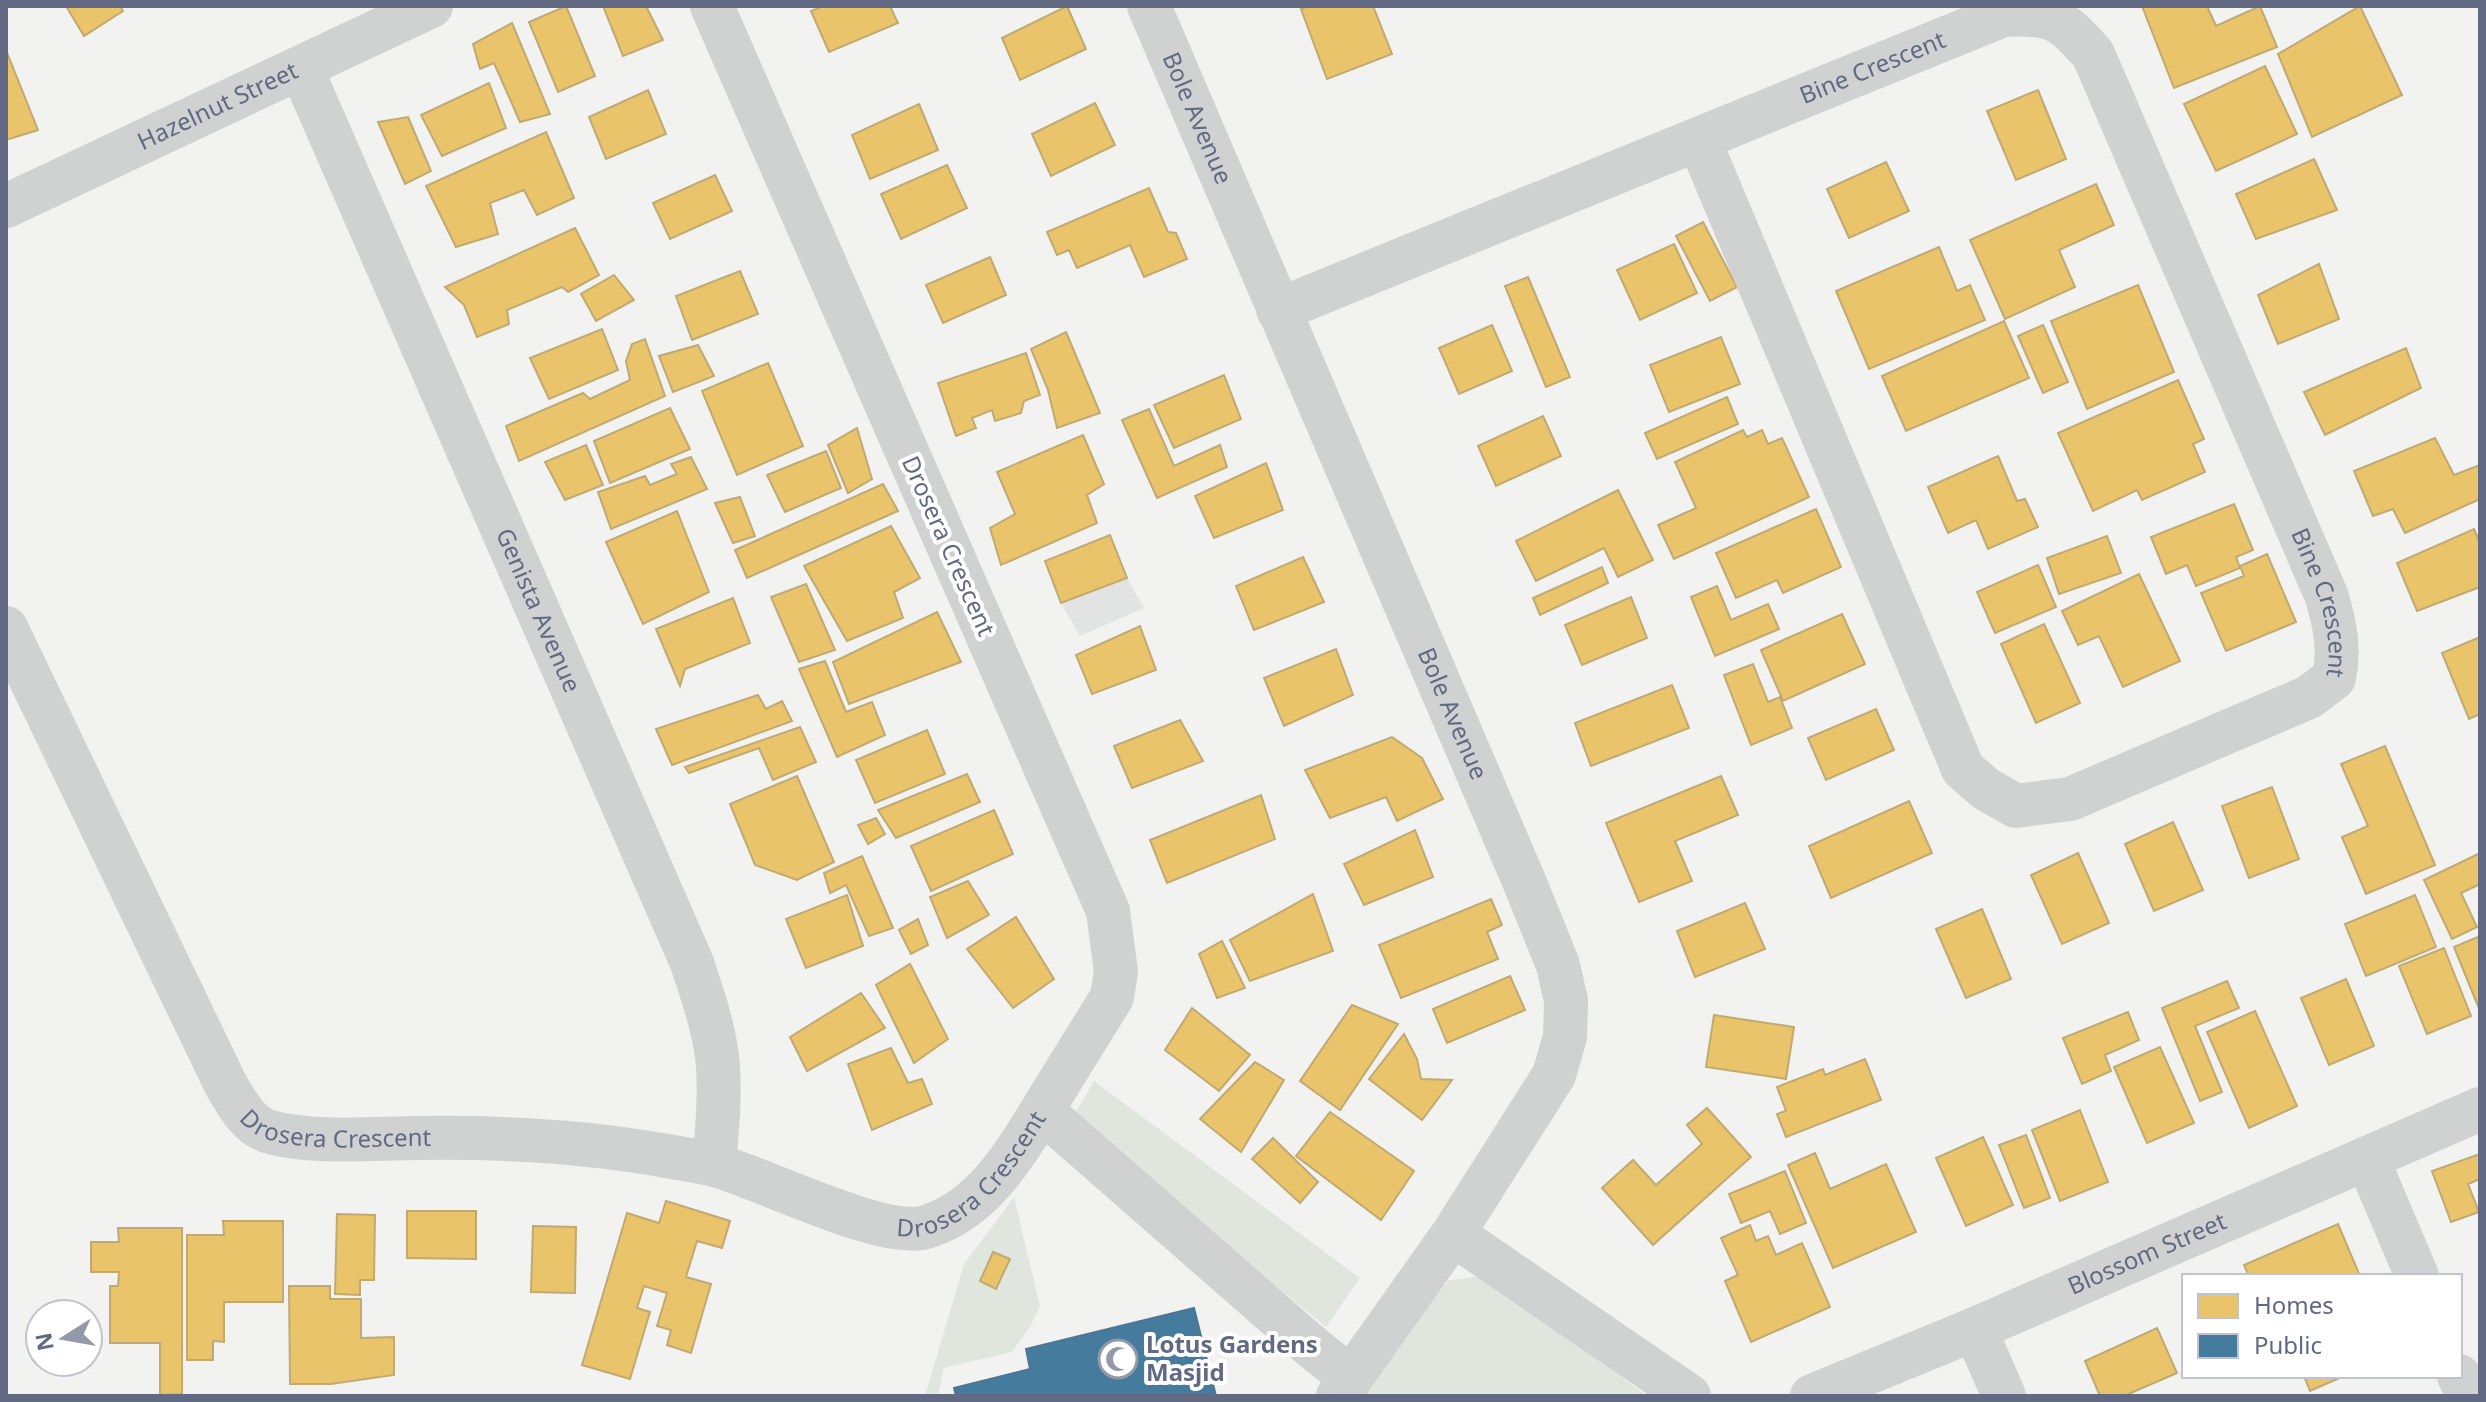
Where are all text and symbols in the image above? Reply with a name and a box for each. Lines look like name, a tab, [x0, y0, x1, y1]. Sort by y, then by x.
street label: Bine Crescent	[1794, 22, 1950, 111]
street label: Bole Avenue	[1156, 46, 1241, 189]
street label: Hazelnut Street	[131, 53, 303, 157]
street label: Drosera Crescent	[895, 450, 1004, 641]
street label: Genista Avenue	[489, 523, 590, 697]
street label: Bine Crescent	[2284, 523, 2355, 680]
street label: Bole Avenue	[1411, 642, 1497, 784]
street label: Drosera Crescent	[233, 1101, 432, 1155]
street label: Drosera Crescent	[895, 1104, 1053, 1244]
street label: Blossom Street	[2062, 1203, 2231, 1302]
legend	[2182, 1274, 2462, 1378]
text: Homes	[2254, 1288, 2334, 1321]
north arrow	[24, 1298, 104, 1378]
place label: Lotus Gardens Masjid	[1146, 1327, 1318, 1388]
text: Public	[2254, 1328, 2322, 1361]
text: N	[27, 1330, 60, 1354]
mosque icon: Lotus Gardens Masjid	[1097, 1338, 1139, 1380]

